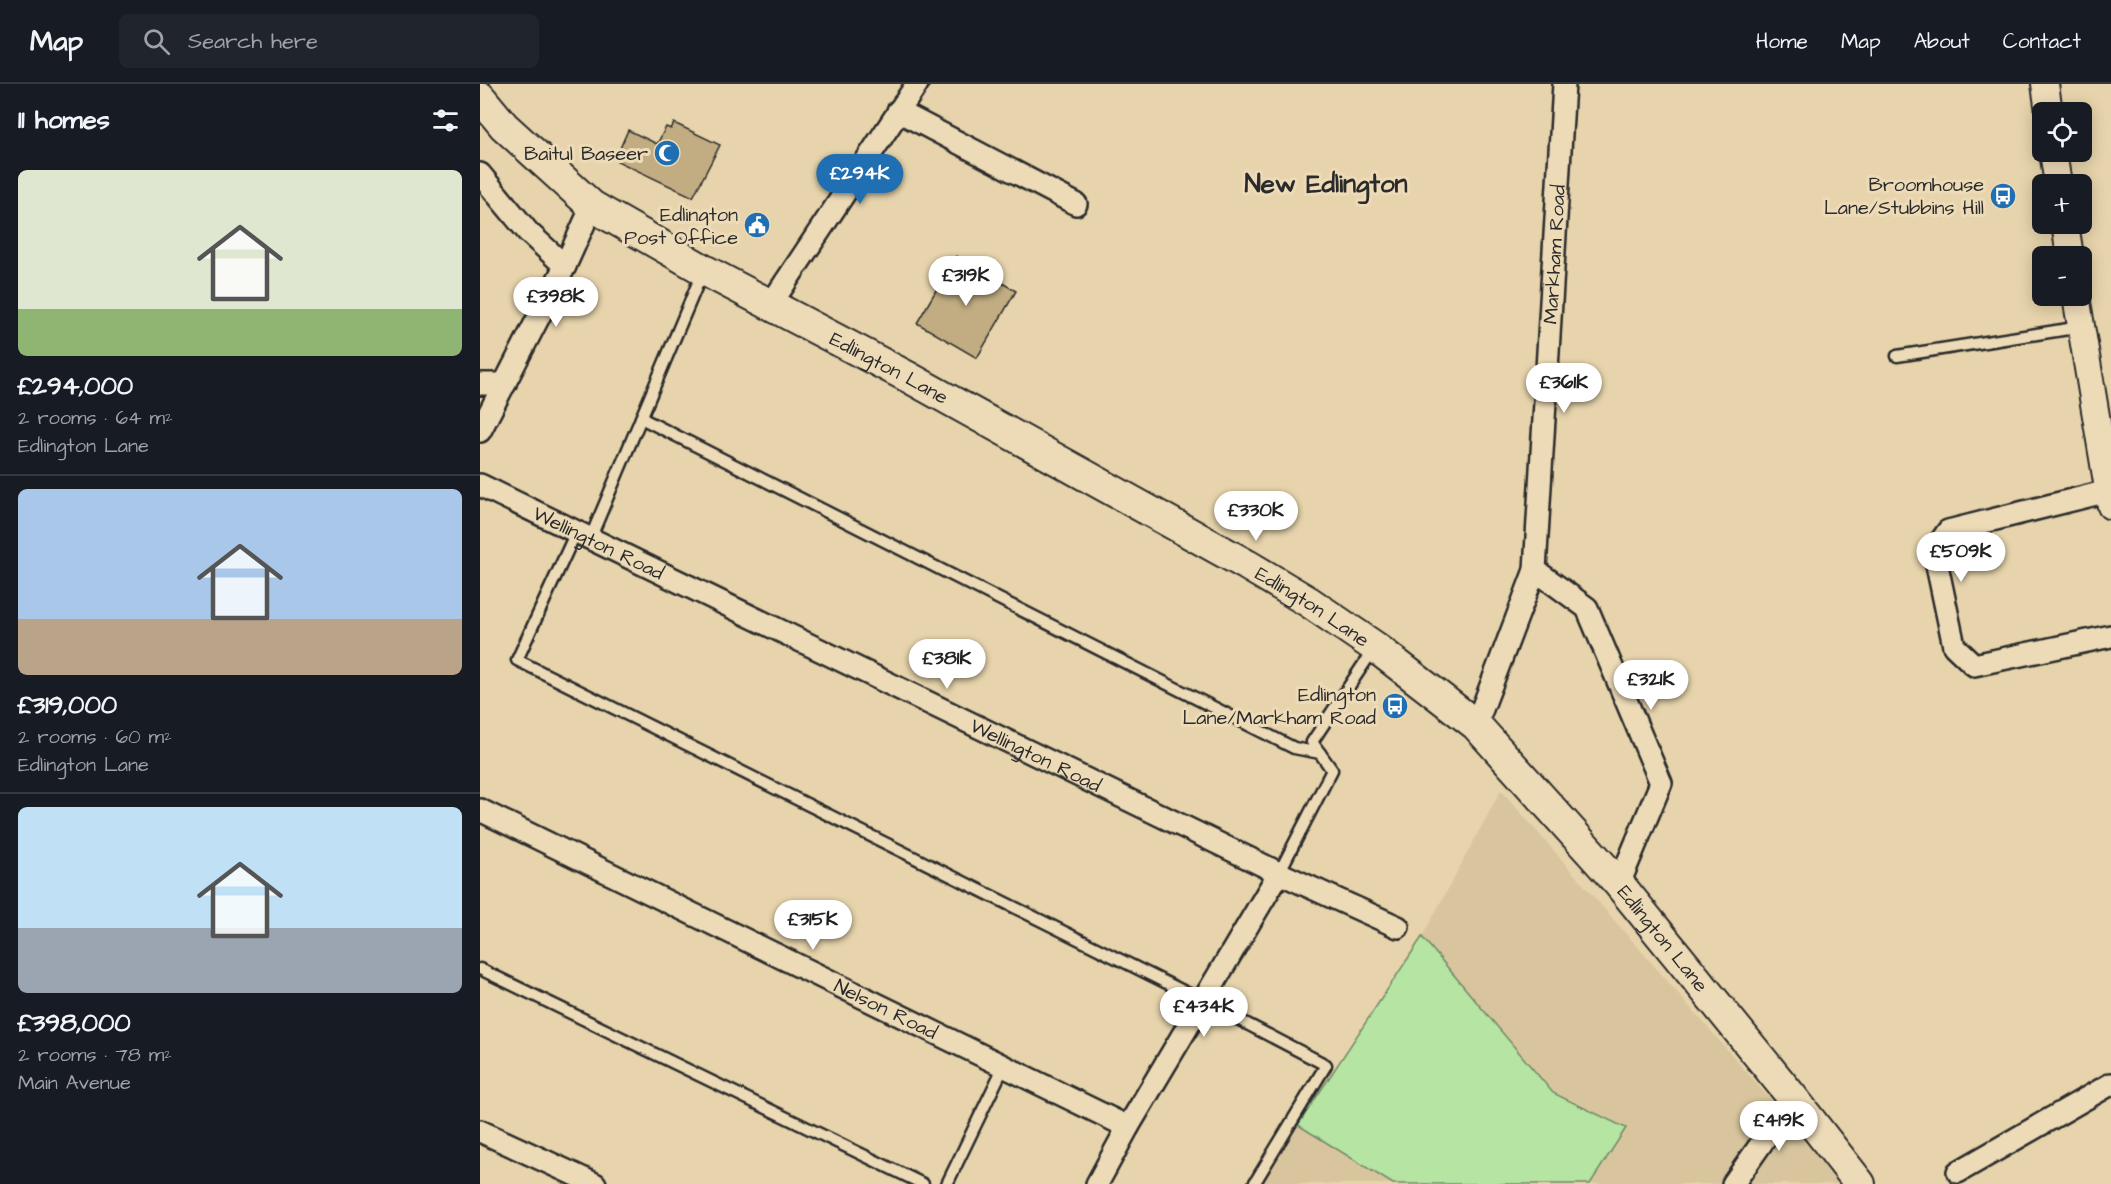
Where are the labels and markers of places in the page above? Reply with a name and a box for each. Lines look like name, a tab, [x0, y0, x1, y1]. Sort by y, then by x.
mosque icon: Baitul Baseer	[652, 138, 682, 168]
place label: Baitul Baseer	[524, 140, 648, 168]
pin: £294K	[818, 154, 902, 205]
place label: Broomhouse Lane/Stubbins Hill	[1824, 171, 1984, 222]
bus stop icon: Broomhouse Lane/Stubbins Hill	[1988, 181, 2018, 211]
place label: Edlington Post Office	[624, 201, 738, 252]
public building icon: Edlington Post Office	[742, 210, 772, 240]
pin: £319K	[924, 256, 1008, 307]
pin: £398K	[514, 277, 598, 328]
pin: £361K	[1522, 363, 1606, 414]
pin: £330K	[1214, 491, 1298, 542]
pin: £509K	[1919, 532, 2003, 583]
pin: £381K	[905, 639, 989, 690]
pin: £321K	[1609, 660, 1693, 711]
place label: Edlington Lane/Markham Road	[1182, 681, 1376, 732]
bus stop icon: Edlington Lane/Markham Road	[1380, 691, 1410, 721]
pin: £315K	[771, 900, 855, 951]
pin: £434K	[1162, 987, 1246, 1038]
pin: £419K	[1737, 1101, 1821, 1152]

